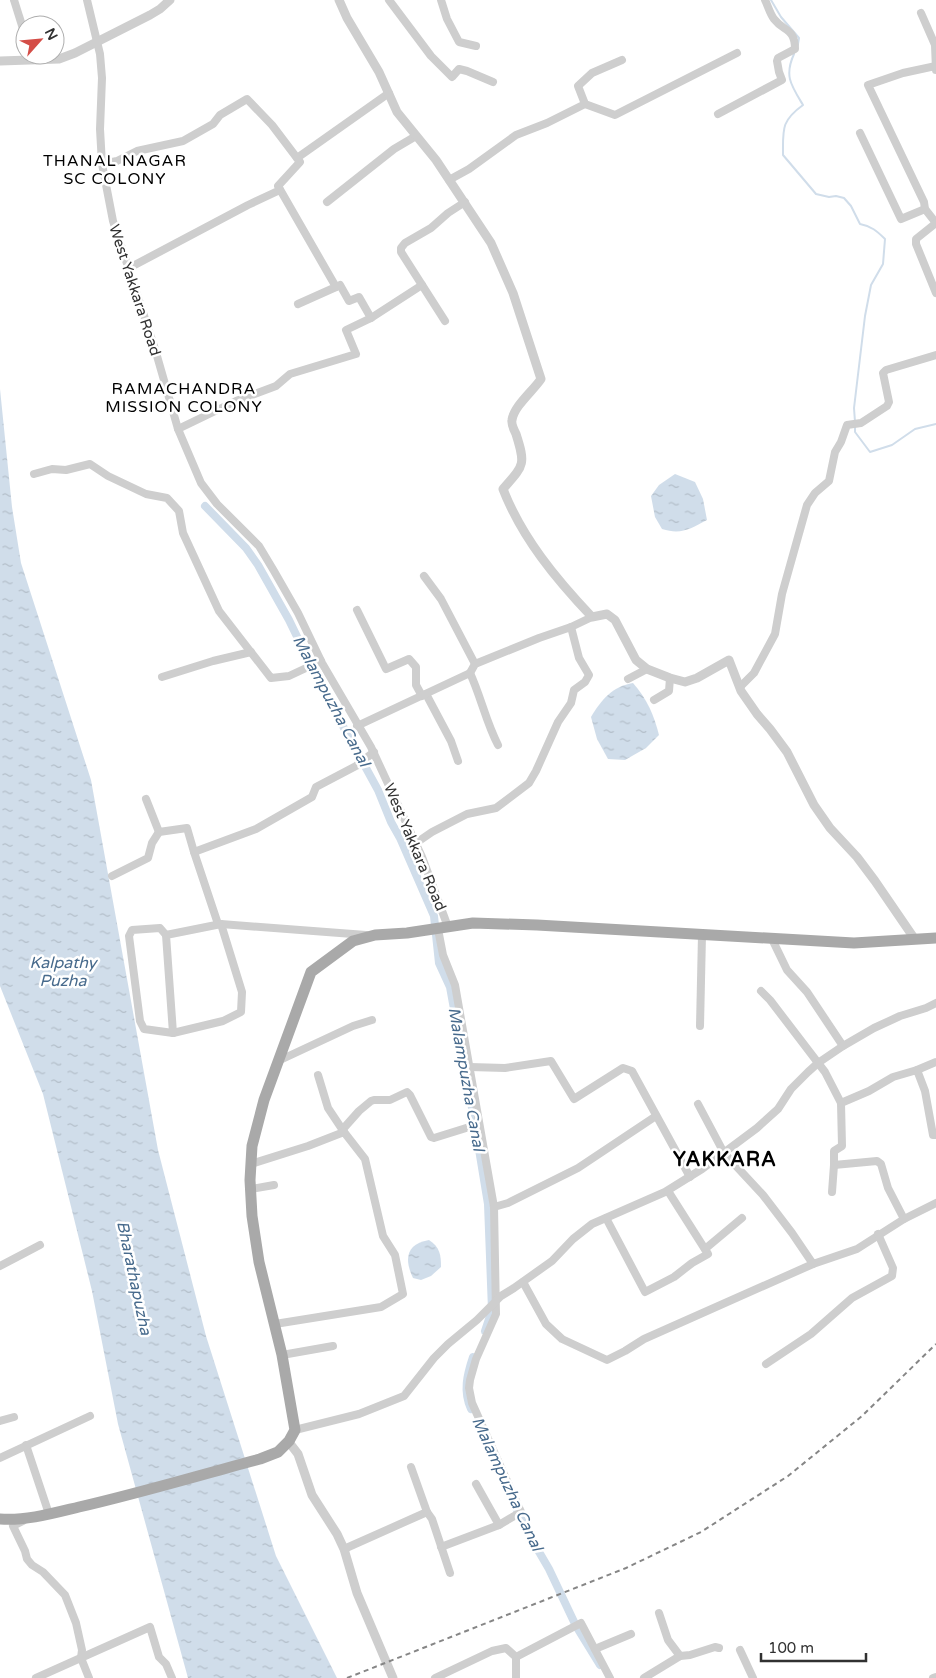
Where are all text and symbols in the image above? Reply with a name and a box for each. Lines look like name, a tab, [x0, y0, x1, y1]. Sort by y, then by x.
north arrow	[15, 15, 65, 65]
text: N	[41, 25, 61, 43]
district label: THANAL NAGAR SC COLONY	[43, 151, 187, 189]
street label: West Yakkara Road	[105, 222, 165, 358]
district label: RAMACHANDRA MISSION COLONY	[105, 379, 263, 417]
water label: Malampuzha Canal	[288, 632, 375, 772]
street label: West Yakkara Road	[380, 780, 450, 914]
water label: Kalpathy Puzha	[30, 953, 99, 991]
water label: Malampuzha Canal	[444, 1006, 489, 1154]
district label: YAKKARA	[673, 1148, 777, 1172]
water label: Bharathapuzha	[112, 1219, 156, 1338]
water label: Malampuzha Canal	[467, 1414, 548, 1556]
scale bar	[761, 1630, 866, 1662]
text: 100 m	[768, 1639, 814, 1657]

